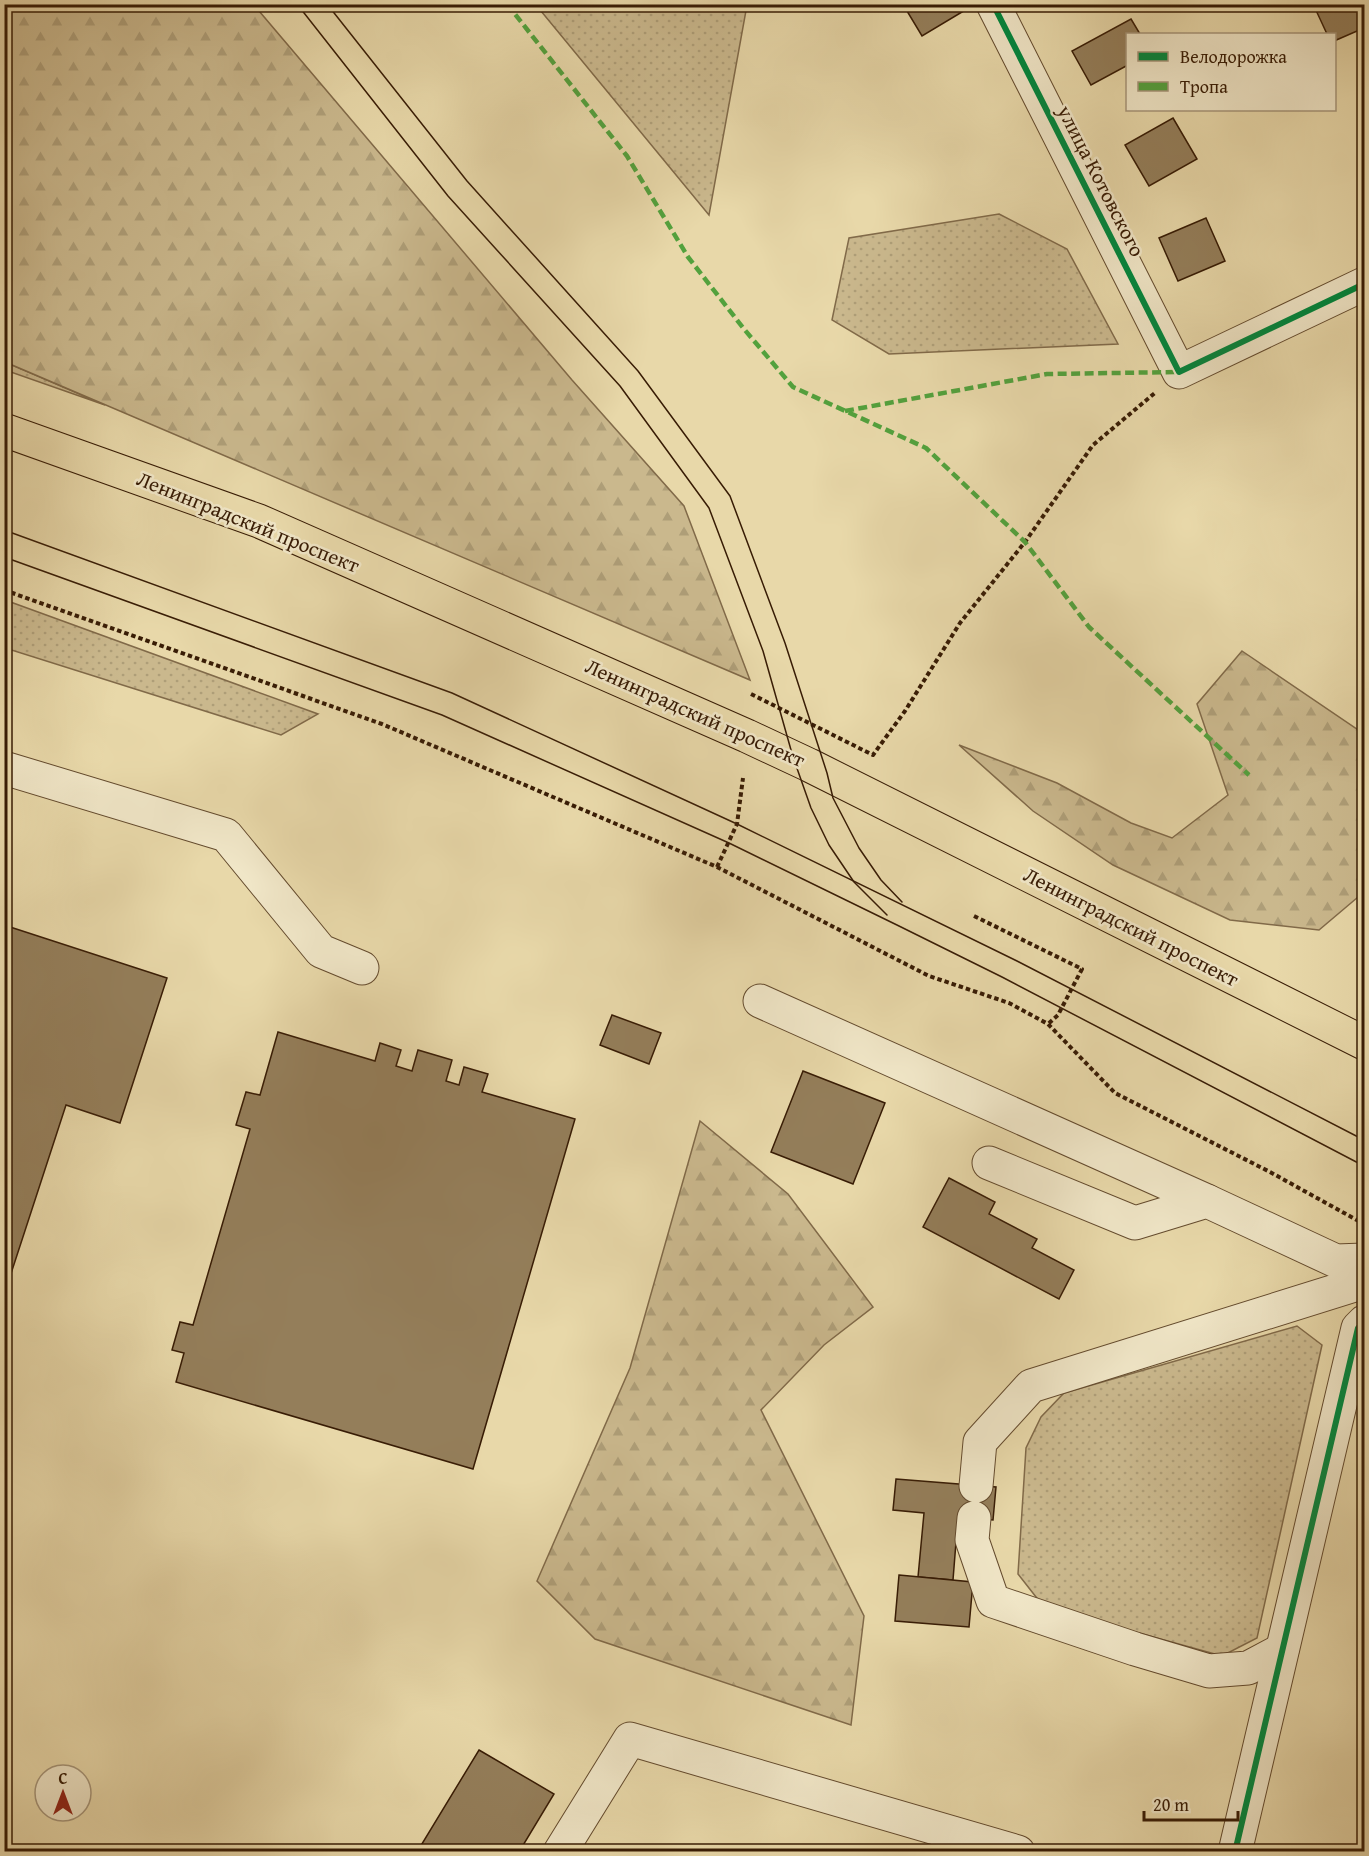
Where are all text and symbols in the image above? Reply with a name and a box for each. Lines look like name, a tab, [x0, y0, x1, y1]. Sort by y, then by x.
legend	[1126, 33, 1336, 111]
text: Велодорожка	[1180, 43, 1287, 70]
text: Тропа	[1180, 73, 1228, 100]
street label: улица Котовского	[1049, 99, 1153, 262]
street label: Ленинградский проспект	[132, 463, 364, 580]
street label: Ленинградский проспект	[580, 650, 810, 775]
street label: Ленинградский проспект	[1018, 859, 1244, 994]
north arrow	[33, 1763, 93, 1823]
text: С	[58, 1766, 68, 1790]
scale bar	[1144, 1784, 1238, 1822]
text: 20 m	[1153, 1791, 1189, 1818]

